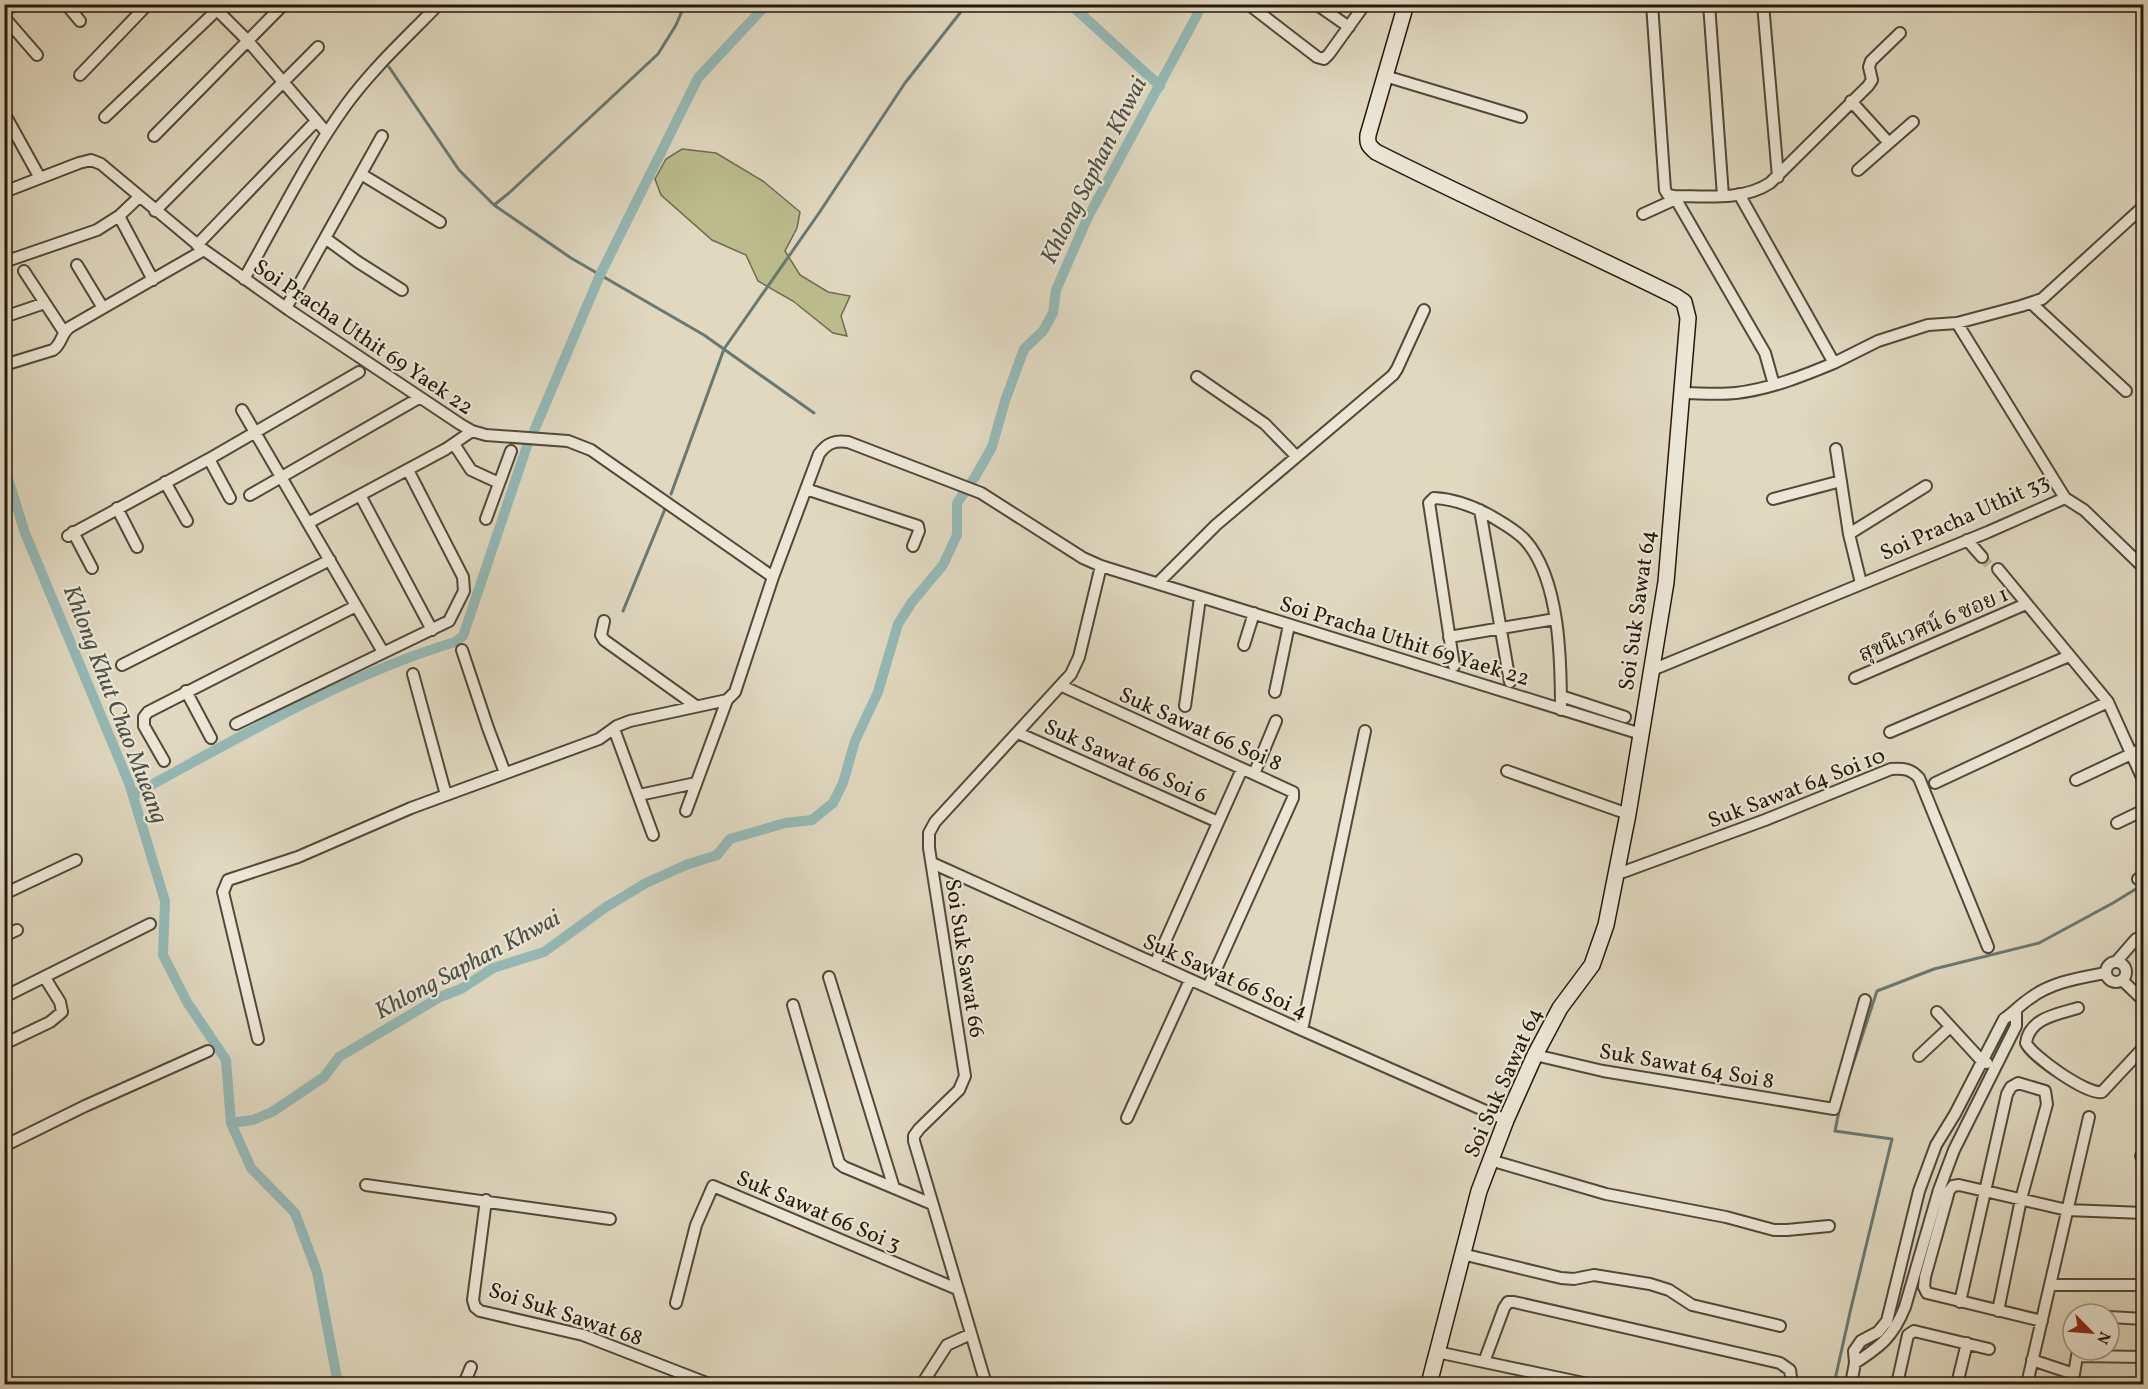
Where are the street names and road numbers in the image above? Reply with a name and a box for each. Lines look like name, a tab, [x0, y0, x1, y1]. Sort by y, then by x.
street label: Soi Pracha Uthit 69 Yaek 22	[246, 252, 479, 424]
street label: Soi Pracha Uthit 33	[1875, 467, 2055, 570]
street label: Soi Suk Sawat 64	[1612, 528, 1665, 693]
street label: สุขนิเวศน์ 6 ซอย 1	[1854, 580, 2014, 671]
street label: Soi Pracha Uthit 69 Yaek 22	[1275, 590, 1533, 695]
street label: Suk Sawat 66 Soi 8	[1113, 680, 1287, 780]
street label: Suk Sawat 66 Soi 6	[1038, 712, 1212, 812]
street label: Suk Sawat 64 Soi 10	[1704, 741, 1890, 837]
street label: Soi Suk Sawat 66	[936, 877, 991, 1040]
street label: Suk Sawat 66 Soi 4	[1137, 927, 1313, 1028]
street label: Soi Suk Sawat 64	[1457, 1003, 1551, 1163]
street label: Suk Sawat 64 Soi 8	[1597, 1037, 1777, 1098]
street label: Suk Sawat 66 Soi 3	[731, 1164, 905, 1261]
street label: Soi Suk Sawat 68	[484, 1276, 646, 1355]

